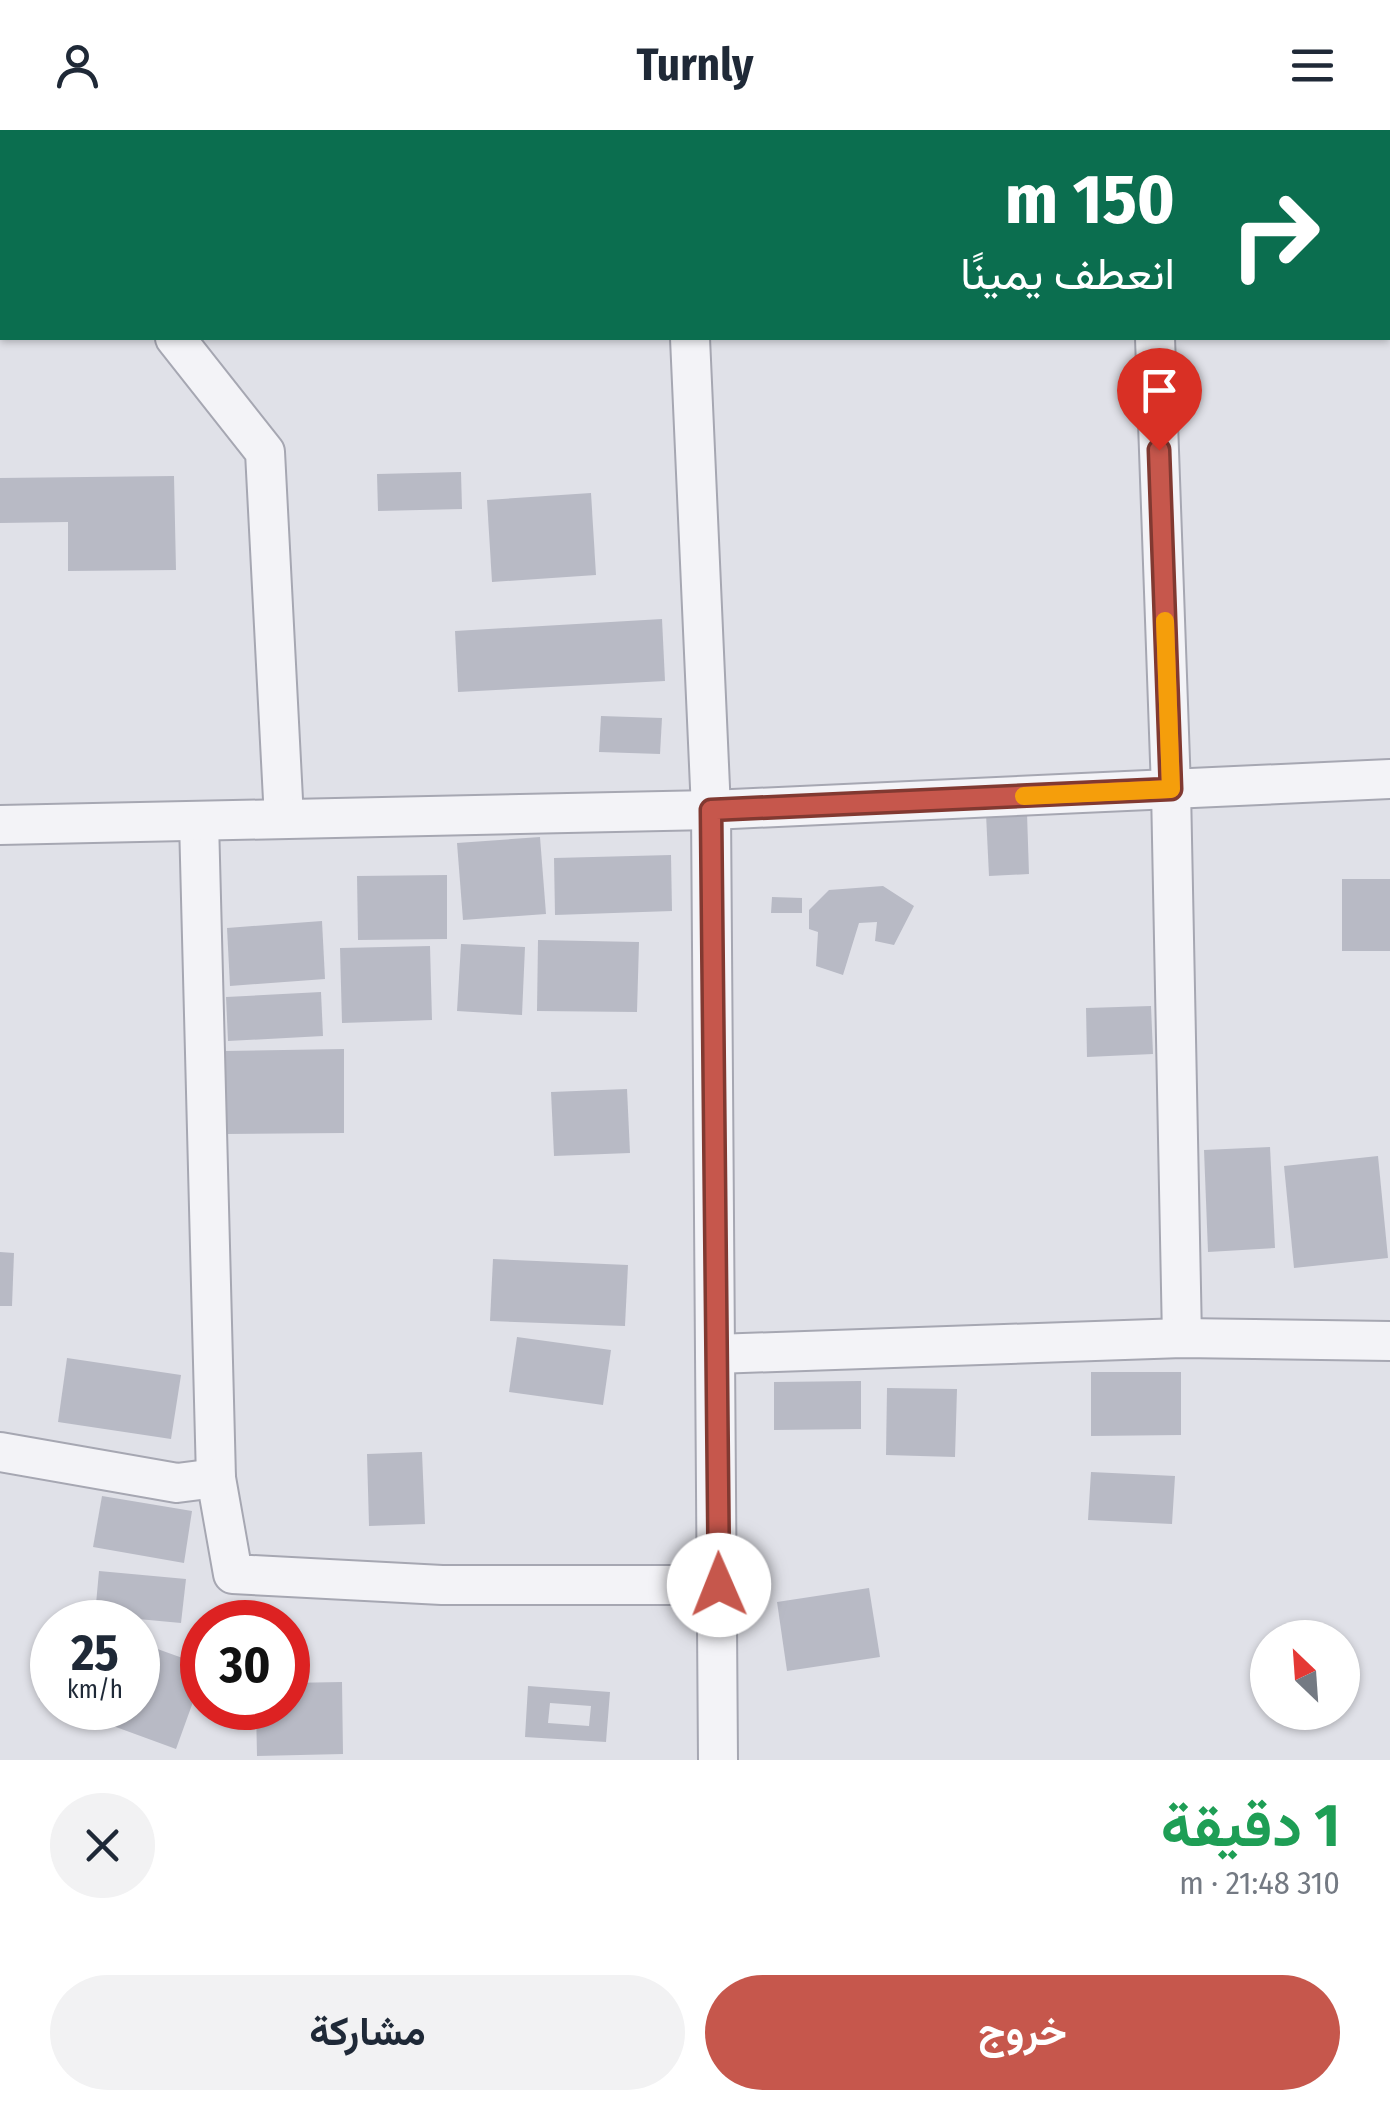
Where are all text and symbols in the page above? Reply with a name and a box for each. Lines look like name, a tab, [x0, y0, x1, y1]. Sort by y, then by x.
icon: person	[50, 38, 105, 93]
text: Turnly	[637, 38, 753, 92]
icon: menu	[1285, 38, 1340, 93]
text: 150 m	[1005, 158, 1175, 242]
icon: right	[1210, 170, 1340, 300]
text: انعطف يمينًا	[960, 247, 1175, 301]
pin	[1117, 348, 1202, 451]
icon: arrive	[1132, 363, 1187, 418]
position arrow	[667, 1533, 771, 1637]
speed limit sign: 30	[180, 1600, 310, 1730]
north arrow	[1250, 1620, 1360, 1730]
map controls	[1250, 1620, 1360, 1730]
text: 25	[71, 1623, 119, 1683]
text: km/h	[67, 1675, 123, 1705]
text: 1 دقيقة	[1161, 1790, 1340, 1862]
button: close	[50, 1793, 155, 1898]
text: 310 m · 21:48	[1179, 1864, 1340, 1902]
button: مشاركة	[50, 1975, 685, 2090]
button: خروج	[705, 1975, 1340, 2090]

